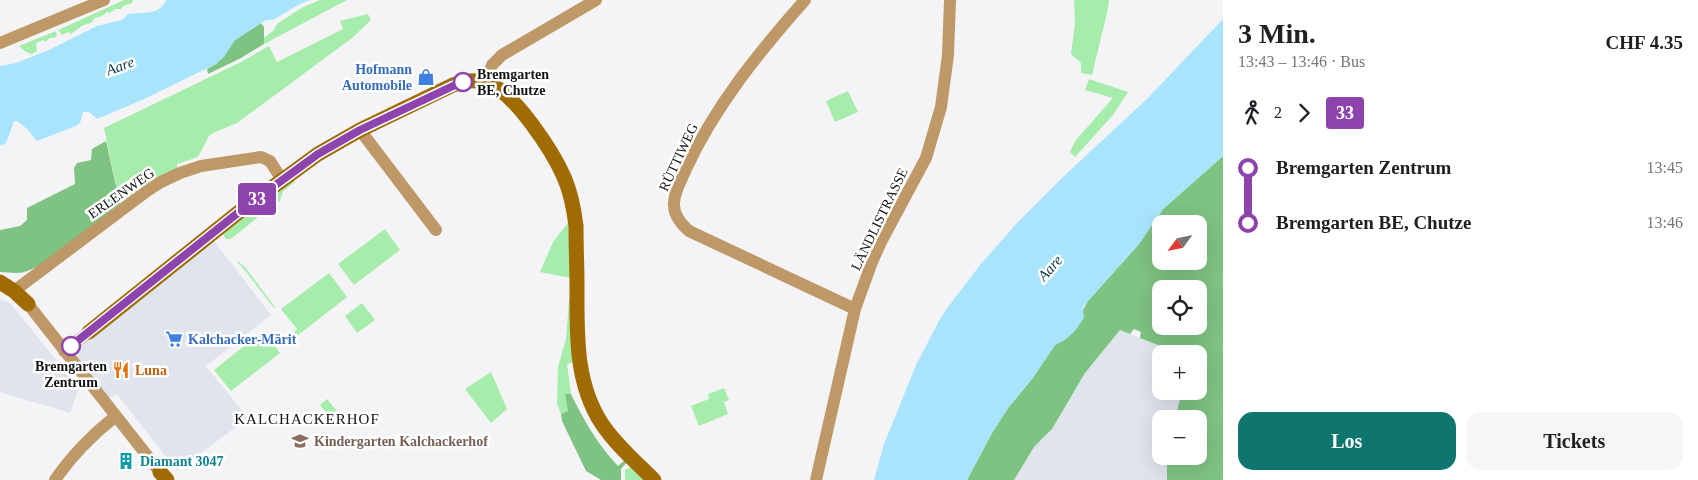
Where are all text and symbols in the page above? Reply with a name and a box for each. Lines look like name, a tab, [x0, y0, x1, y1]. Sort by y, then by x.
text: 3 Min.	[1238, 18, 1316, 49]
text: CHF 4.35	[1606, 32, 1683, 53]
water label: Aare	[103, 53, 136, 79]
text: 13:43 – 13:46 · Bus	[1238, 53, 1365, 70]
place label: Hofmann Automobile	[342, 62, 412, 93]
shop icon: Hofmann Automobile	[416, 67, 436, 87]
place label: Bremgarten BE, Chutze	[477, 67, 549, 98]
marker: Bremgarten BE, Chutze	[453, 72, 473, 92]
icon: walk	[1238, 99, 1266, 127]
icon: forward	[1290, 99, 1318, 127]
text: 33	[1336, 103, 1354, 123]
text: 2	[1274, 104, 1282, 121]
street label: RÜTTIWEG	[655, 120, 701, 194]
text: Bremgarten Zentrum	[1276, 157, 1451, 178]
text: 13:45	[1647, 159, 1683, 176]
street label: ERLENWEG	[85, 165, 157, 222]
street label: LÄNDLISTRASSE	[847, 165, 911, 273]
line badge: 33	[234, 183, 280, 215]
text: 33	[248, 189, 266, 209]
text: Bremgarten BE, Chutze	[1276, 212, 1471, 233]
text: 13:46	[1647, 214, 1683, 231]
north arrow	[1152, 215, 1208, 270]
map controls	[1152, 215, 1207, 465]
water label: Aare	[1034, 252, 1066, 285]
button: locate	[1152, 280, 1207, 335]
supermarket icon: Kalchacker-Märit	[164, 329, 184, 349]
place label: Kalchacker-Märit	[188, 332, 297, 347]
marker: Bremgarten Zentrum	[61, 336, 81, 356]
button: +	[1152, 345, 1207, 400]
place label: Bremgarten Zentrum	[35, 359, 107, 390]
restaurant icon: Luna	[111, 360, 131, 380]
place label: Luna	[135, 363, 167, 378]
button: −	[1152, 410, 1207, 465]
district label: KALCHACKERHOF	[234, 411, 380, 427]
button: Los	[1238, 412, 1456, 470]
button: Tickets	[1466, 412, 1683, 470]
school or university icon: Kindergarten Kalchackerhof	[290, 431, 310, 451]
place label: Kindergarten Kalchackerhof	[314, 434, 488, 449]
building icon: Diamant 3047	[116, 451, 136, 471]
place label: Diamant 3047	[140, 454, 224, 469]

